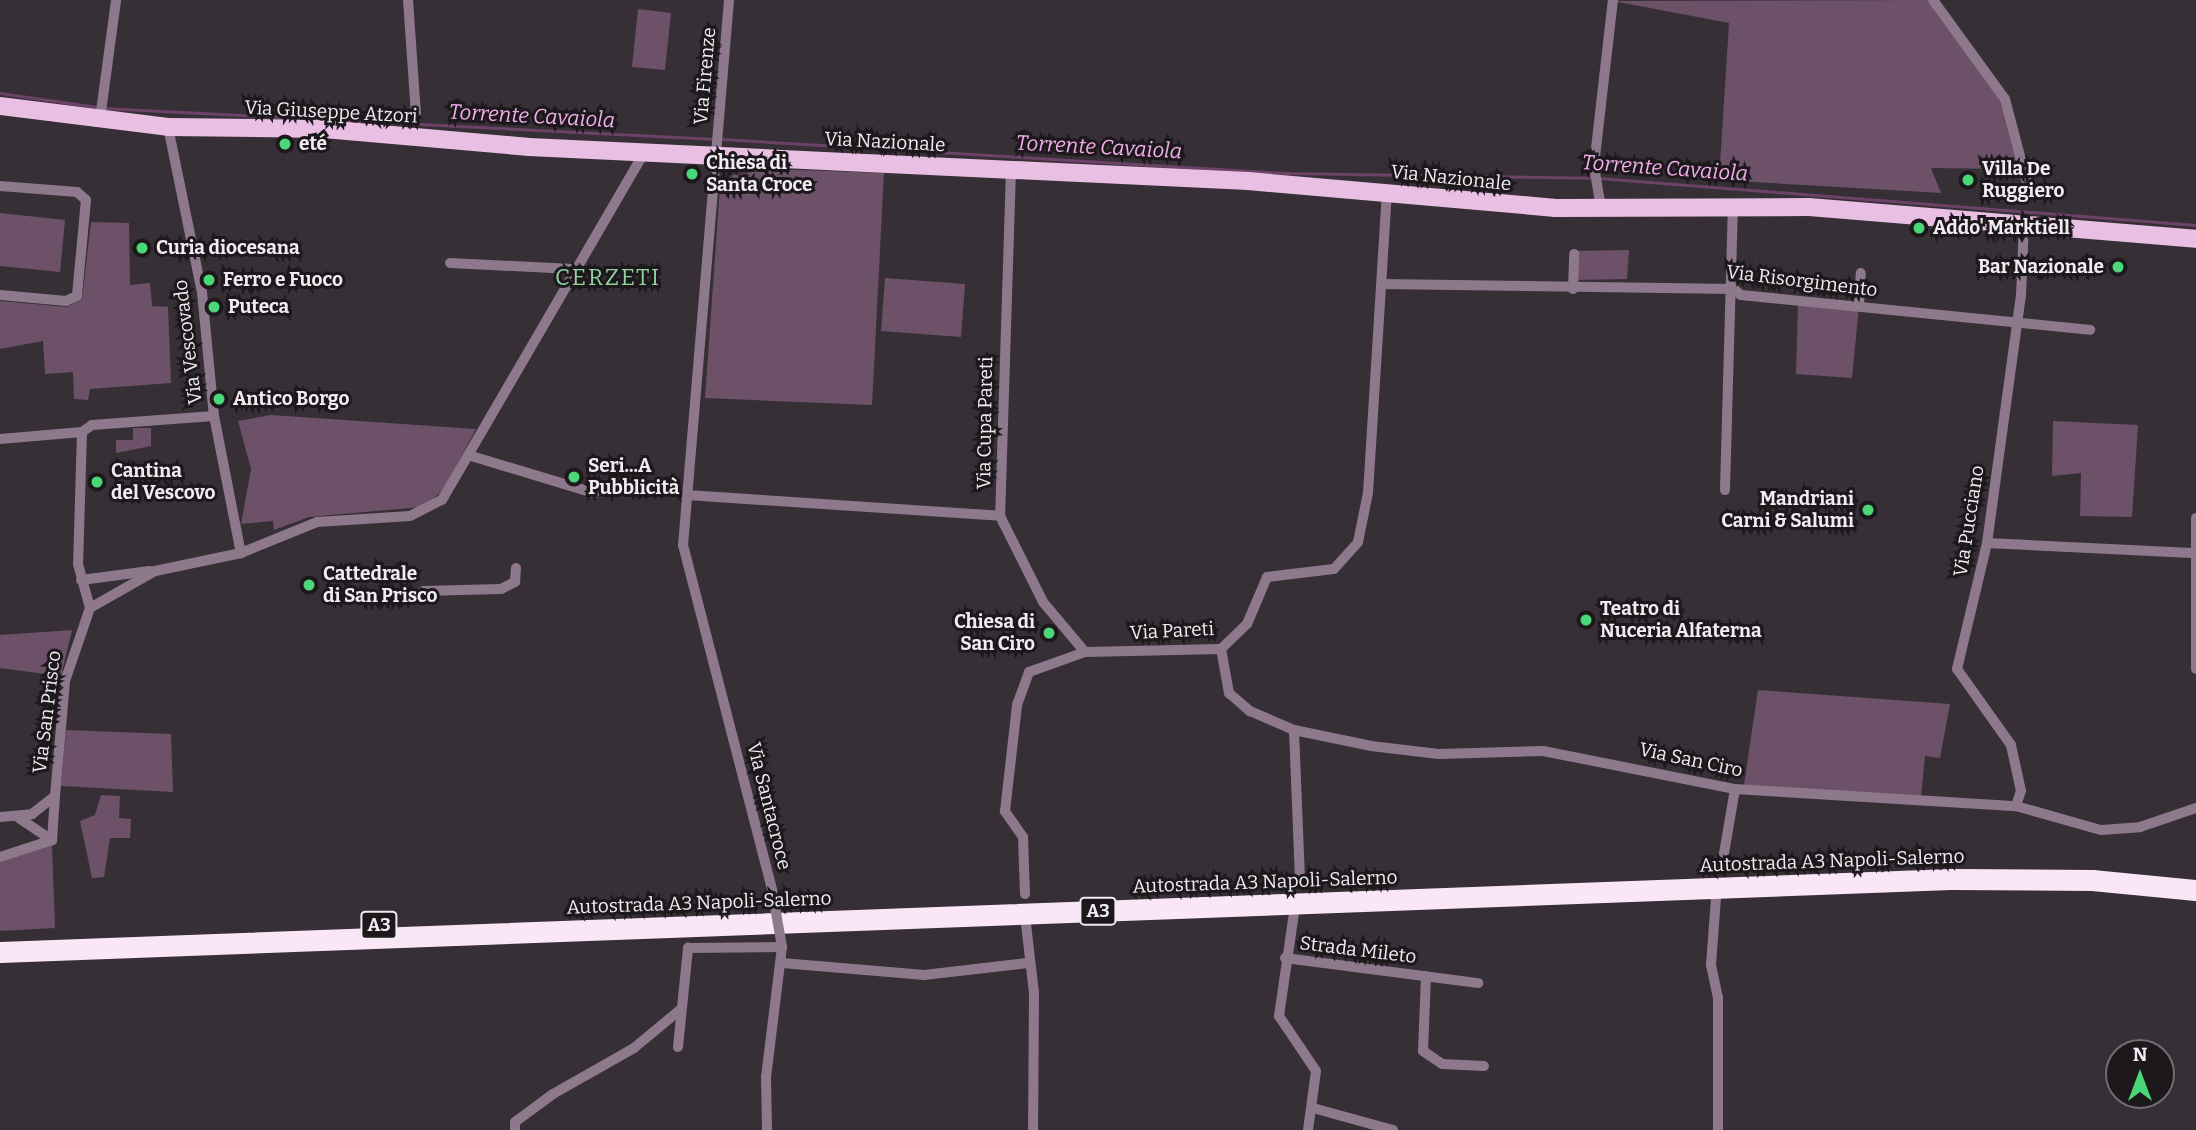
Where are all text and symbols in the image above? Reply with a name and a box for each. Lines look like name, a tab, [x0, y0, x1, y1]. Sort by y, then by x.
street label: Via Firenze	[689, 26, 721, 126]
street label: Via Giuseppe Atzori	[244, 96, 418, 128]
water label: Torrente Cavaiola	[448, 99, 616, 133]
street label: Via Nazionale	[824, 127, 946, 157]
water label: Torrente Cavaiola	[1015, 130, 1183, 164]
place label: eté	[299, 133, 327, 155]
marker: eté	[277, 136, 293, 152]
water label: Torrente Cavaiola	[1581, 150, 1749, 186]
place label: Chiesa di Santa Croce	[706, 152, 813, 196]
place label: Villa De Ruggiero	[1982, 158, 2064, 202]
street label: Via Nazionale	[1390, 160, 1512, 196]
marker: Chiesa di Santa Croce	[684, 166, 700, 182]
marker: Villa De Ruggiero	[1960, 172, 1976, 188]
place label: Addo' Marktiell	[1933, 217, 2070, 239]
marker: Addo' Marktiell	[1911, 220, 1927, 236]
place label: Curia diocesana	[156, 237, 300, 259]
marker: Curia diocesana	[134, 240, 150, 256]
place label: Bar Nazionale	[1978, 256, 2104, 278]
marker: Bar Nazionale	[2110, 259, 2126, 275]
street label: Via Risorgimento	[1725, 260, 1879, 302]
district label: CERZETI	[556, 263, 660, 291]
place label: Ferro e Fuoco	[223, 269, 343, 291]
marker: Ferro e Fuoco	[201, 272, 217, 288]
street label: Via Vescovado	[169, 278, 207, 406]
place label: Puteca	[228, 296, 289, 318]
marker: Puteca	[206, 299, 222, 315]
street label: Via Cupa Pareti	[972, 356, 998, 490]
place label: Antico Borgo	[233, 388, 349, 410]
marker: Antico Borgo	[211, 391, 227, 407]
place label: Seri...A Pubblicità	[588, 455, 679, 499]
place label: Cantina del Vescovo	[111, 460, 215, 504]
street label: Via Pucciano	[1949, 464, 1989, 578]
marker: Seri...A Pubblicità	[566, 469, 582, 485]
marker: Cantina del Vescovo	[89, 474, 105, 490]
place label: Mandriani Carni & Salumi	[1721, 488, 1854, 532]
marker: Mandriani Carni & Salumi	[1860, 502, 1876, 518]
place label: Cattedrale di San Prisco	[323, 563, 438, 607]
marker: Cattedrale di San Prisco	[301, 577, 317, 593]
place label: Teatro di Nuceria Alfaterna	[1600, 598, 1762, 642]
place label: Chiesa di San Ciro	[954, 611, 1035, 655]
marker: Teatro di Nuceria Alfaterna	[1578, 612, 1594, 628]
street label: Via Pareti	[1129, 617, 1215, 645]
marker: Chiesa di San Ciro	[1041, 625, 1057, 641]
street label: Via San Prisco	[28, 649, 66, 775]
street label: Via San Ciro	[1637, 738, 1745, 782]
street label: Via Santacroce	[742, 740, 796, 872]
street label: Autostrada A3 Napoli-Salerno	[1699, 845, 1965, 877]
street label: Autostrada A3 Napoli-Salerno	[1132, 866, 1398, 898]
street label: Autostrada A3 Napoli-Salerno	[566, 887, 832, 919]
road number: A3	[1079, 896, 1117, 926]
road number: A3	[360, 910, 398, 940]
street label: Strada Mileto	[1298, 932, 1418, 968]
north arrow	[2105, 1039, 2175, 1109]
text: N	[2133, 1043, 2147, 1066]

